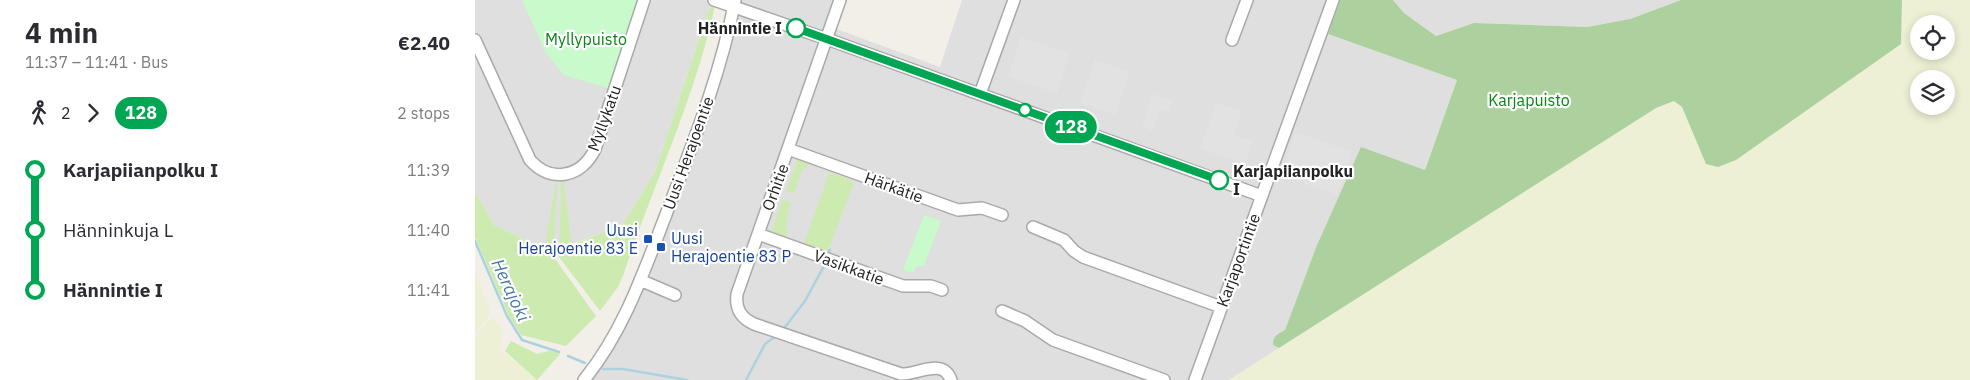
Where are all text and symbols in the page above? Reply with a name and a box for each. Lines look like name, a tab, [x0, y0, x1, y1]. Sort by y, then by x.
text: 4 min	[25, 14, 98, 51]
map controls	[1910, 15, 1955, 115]
button: locate	[1910, 15, 1955, 60]
place label: Hännintie I	[698, 18, 782, 38]
marker: Hännintie I	[786, 18, 806, 38]
park label: Myllypuisto	[545, 29, 627, 49]
text: €2.40	[398, 31, 450, 55]
text: 11:37 – 11:41 · Bus	[25, 52, 168, 72]
button: layers	[1910, 70, 1955, 115]
street label: Myllykatu	[583, 82, 625, 154]
park label: Karjapuisto	[1488, 90, 1570, 110]
street label: Uusi Herajoentie	[658, 93, 718, 212]
icon: walk	[25, 99, 53, 127]
icon: forward	[79, 99, 107, 127]
text: 128	[125, 101, 157, 124]
text: 2	[61, 103, 71, 123]
text: 2 stops	[397, 103, 450, 123]
unlabelled marker	[1018, 103, 1032, 117]
line badge: 128	[1042, 111, 1100, 143]
text: 128	[1055, 115, 1087, 138]
text: Karjapiianpolku I	[63, 158, 218, 182]
text: 11:39	[407, 160, 450, 180]
street label: Orhitie	[757, 161, 793, 213]
place label: Karjapiianpolku I	[1233, 161, 1353, 199]
street label: Härkätie	[862, 167, 926, 207]
marker: Karjapiianpolku I	[1209, 170, 1229, 190]
street label: Karjaportintie	[1212, 210, 1264, 310]
text: Hänninkuja L	[63, 218, 173, 242]
text: 11:40	[407, 220, 450, 240]
place label: Uusi Herajoentie 83 E	[518, 220, 638, 258]
place label: Uusi Herajoentie 83 P	[671, 228, 791, 266]
marker: Uusi Herajoentie 83 E	[642, 233, 654, 245]
marker: Uusi Herajoentie 83 P	[655, 241, 667, 253]
street label: Vasikkatie	[811, 245, 887, 289]
water label: Herajoki	[486, 255, 536, 325]
text: Hännintie I	[63, 278, 163, 302]
text: 11:41	[407, 280, 450, 300]

